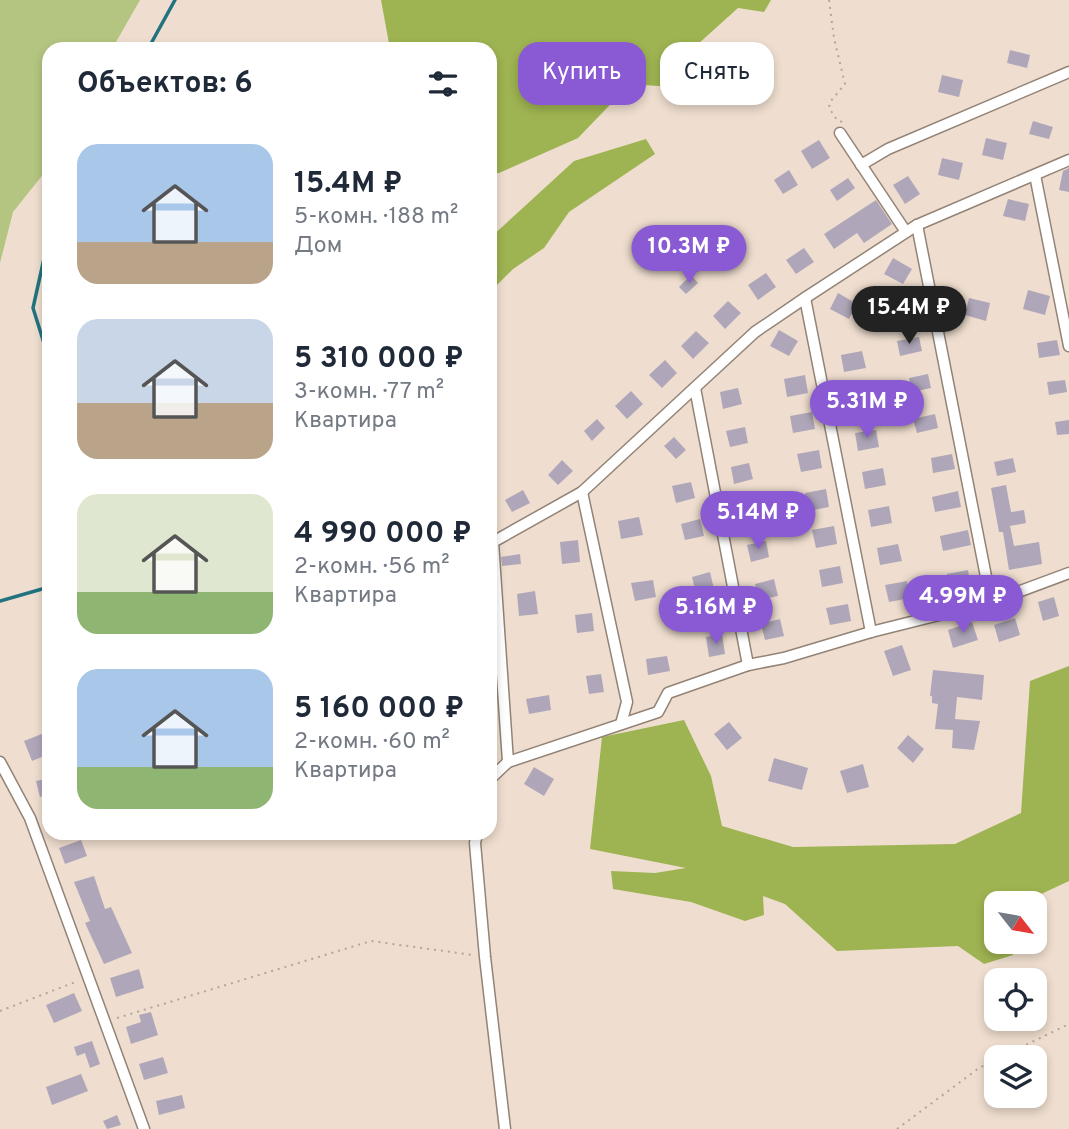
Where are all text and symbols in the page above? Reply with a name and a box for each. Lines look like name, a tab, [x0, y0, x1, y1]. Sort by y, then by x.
chip: Купить	[518, 42, 646, 105]
chip: Снять	[660, 42, 774, 105]
icon: filters	[424, 65, 462, 103]
text: Объектов: 6	[77, 66, 253, 103]
text: 15.4M ₽	[294, 166, 402, 203]
icon: home	[133, 172, 217, 256]
text: 5-комн. · 188 m²	[294, 203, 458, 232]
pin: 10.3M ₽	[624, 226, 754, 285]
text: Дом	[294, 232, 342, 261]
text: 10.3M ₽	[647, 233, 731, 262]
pin: 15.4M ₽	[844, 286, 974, 346]
text: 15.4M ₽	[867, 294, 951, 323]
text: 5 310 000 ₽	[294, 341, 464, 378]
icon: home	[133, 347, 217, 431]
text: 3-комн. · 77 m²	[294, 378, 444, 407]
pin: 5.31M ₽	[802, 380, 932, 440]
text: 5.31M ₽	[826, 388, 908, 417]
text: Квартира	[294, 407, 397, 436]
pin: 5.14M ₽	[693, 491, 823, 551]
text: 5.14M ₽	[716, 499, 800, 528]
text: 4 990 000 ₽	[294, 516, 472, 553]
icon: home	[133, 522, 217, 606]
text: 2-комн. · 56 m²	[294, 553, 449, 582]
pin: 4.99M ₽	[898, 576, 1028, 635]
text: Квартира	[294, 582, 397, 611]
text: 4.99M ₽	[919, 583, 1007, 612]
pin: 5.16M ₽	[651, 586, 781, 646]
text: 5.16M ₽	[675, 594, 757, 623]
text: 5 160 000 ₽	[294, 691, 464, 728]
icon: home	[133, 697, 217, 781]
text: 2-комн. · 60 m²	[294, 728, 450, 757]
text: Квартира	[294, 757, 397, 786]
north arrow	[984, 891, 1046, 954]
map controls	[984, 891, 1047, 1108]
button: locate	[984, 968, 1047, 1031]
button: layers	[984, 1045, 1047, 1108]

